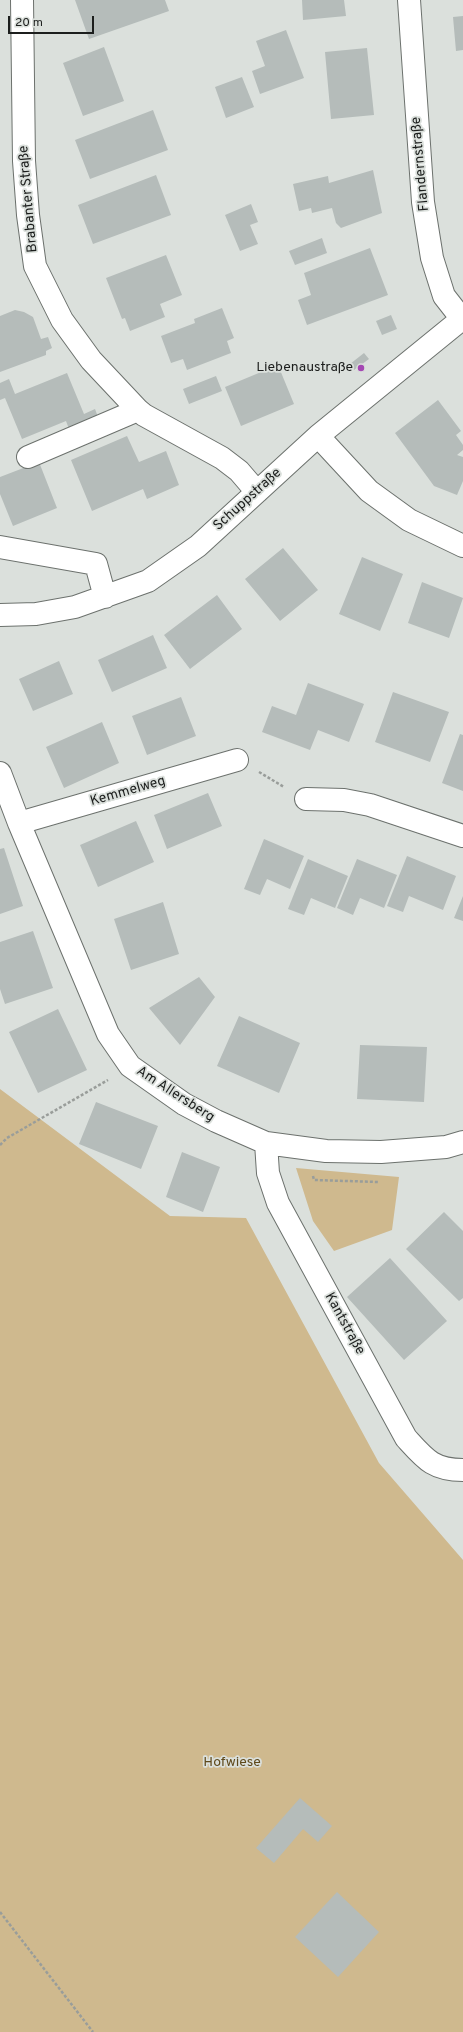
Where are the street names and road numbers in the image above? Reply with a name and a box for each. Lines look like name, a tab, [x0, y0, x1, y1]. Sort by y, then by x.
street label: Flandernstraße	[408, 116, 434, 212]
street label: Brabanter Straße	[16, 145, 42, 253]
street label: Schuppstraße	[211, 465, 285, 535]
street label: Kemmelweg	[88, 773, 168, 811]
street label: Am Allersberg	[133, 1064, 217, 1126]
street label: Kantstraße	[320, 1290, 368, 1358]

